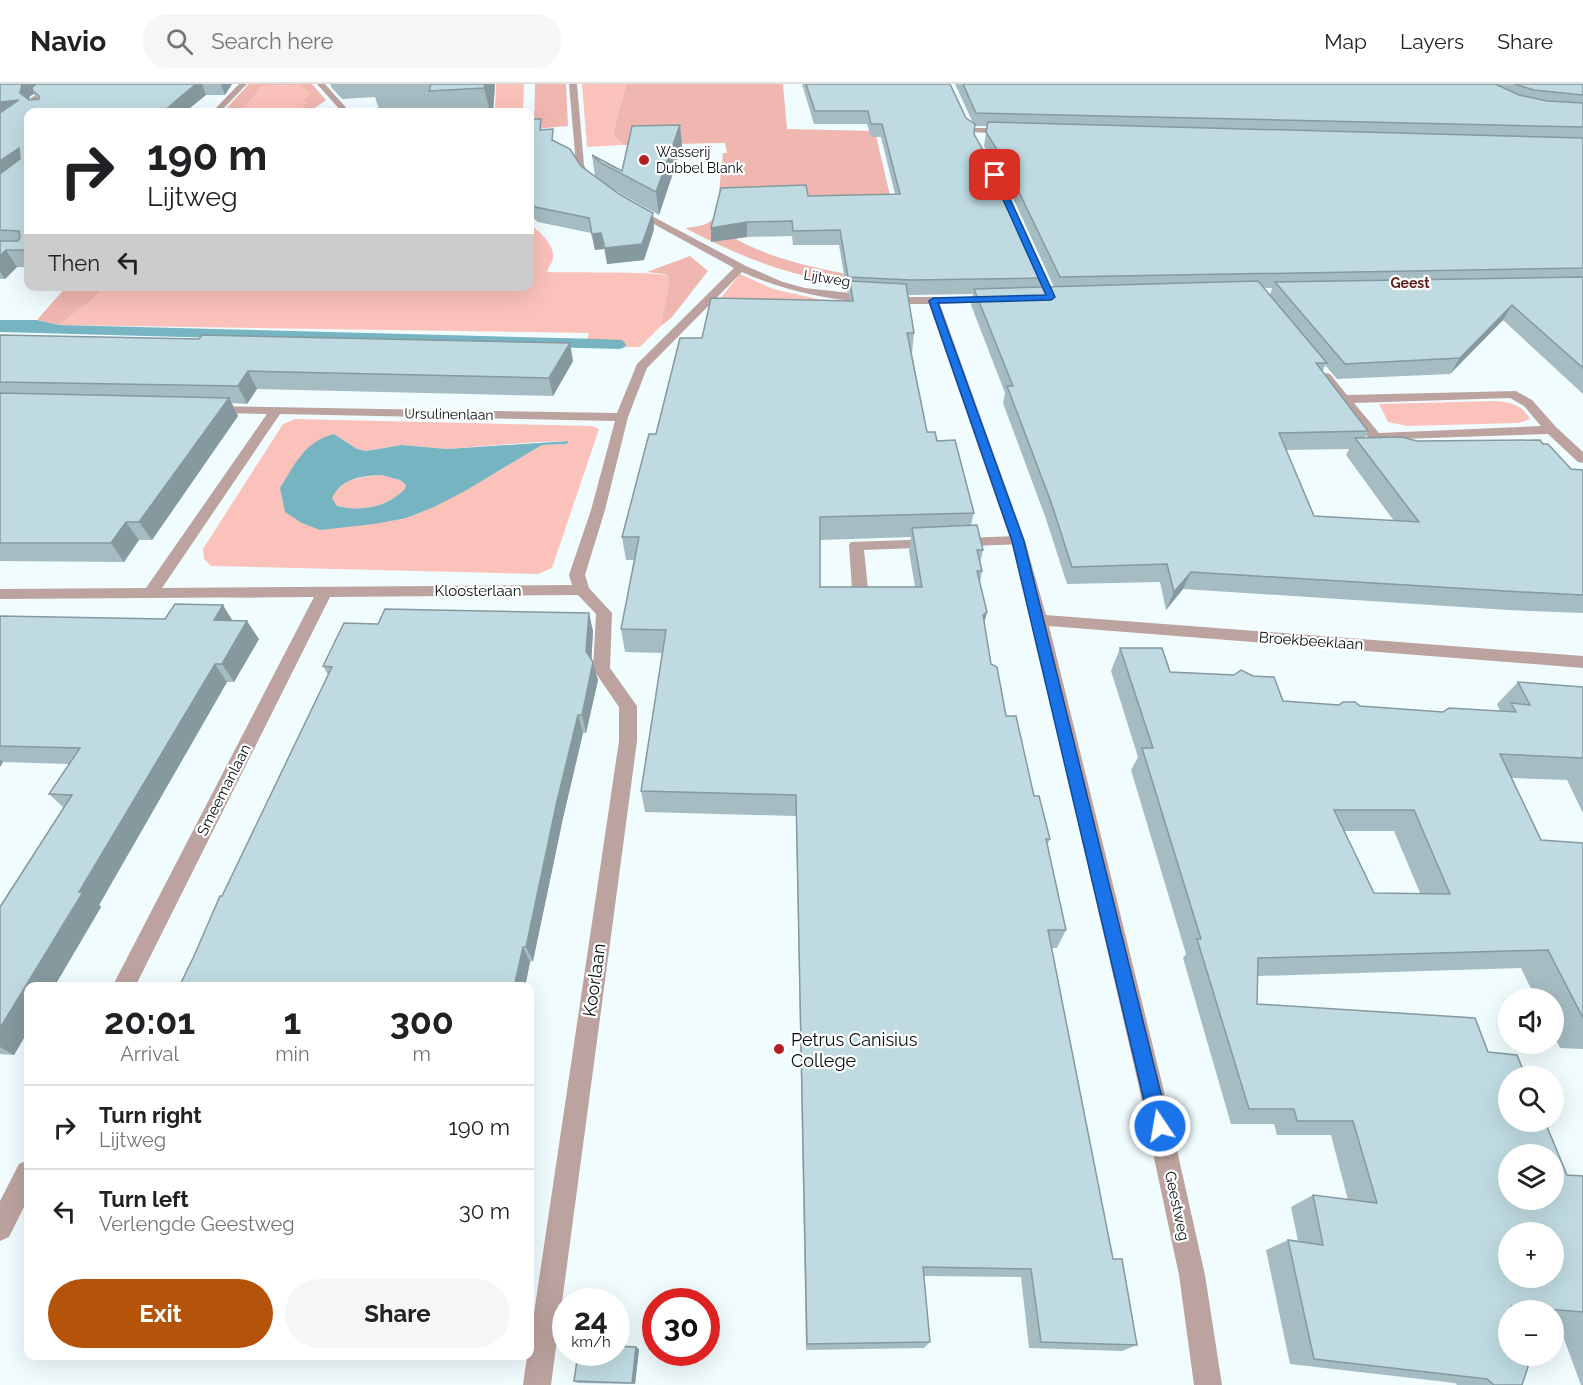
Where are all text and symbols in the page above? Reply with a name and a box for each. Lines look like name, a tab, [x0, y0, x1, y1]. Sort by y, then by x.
search box	[142, 14, 562, 68]
text: Navio	[30, 25, 106, 58]
icon: search	[163, 25, 196, 58]
text: Search here	[211, 28, 333, 54]
text: Map	[1324, 29, 1367, 54]
text: Layers	[1400, 29, 1464, 54]
text: Share	[1497, 29, 1553, 54]
text: 190 m	[147, 131, 267, 180]
icon: right	[48, 132, 126, 210]
place label: Wasserij Dubbel Blank	[656, 144, 744, 176]
pin	[969, 149, 1020, 200]
marker: Wasserij Dubbel Blank	[637, 153, 651, 167]
icon: arrive	[978, 158, 1011, 191]
text: Lijtweg	[147, 181, 238, 212]
icon: left	[112, 246, 145, 279]
text: Then	[48, 250, 100, 276]
street label: Lijtweg	[803, 266, 851, 290]
district label: Geest	[1390, 275, 1430, 291]
street label: Ursulinenlaan	[404, 405, 494, 423]
street label: Kloosterlaan	[435, 582, 521, 600]
street label: Broekbeeklaan	[1258, 628, 1364, 654]
street label: Smeemanlaan	[193, 741, 255, 839]
street label: Koorlaan	[578, 942, 610, 1018]
map controls	[1498, 988, 1564, 1366]
button: sound	[1498, 988, 1564, 1054]
text: 20:01	[104, 1000, 195, 1042]
text: 1	[284, 1000, 301, 1042]
text: 300	[390, 1000, 454, 1042]
place label: Petrus Canisius College	[791, 1029, 918, 1071]
text: Arrival	[120, 1042, 179, 1066]
text: min	[275, 1042, 310, 1066]
text: m	[413, 1042, 431, 1066]
marker: Petrus Canisius College	[772, 1042, 786, 1056]
button: search	[1498, 1066, 1564, 1132]
position arrow	[1128, 1094, 1192, 1158]
text: Turn right	[99, 1102, 202, 1128]
icon: right	[48, 1111, 81, 1144]
text: 190 m	[448, 1114, 510, 1140]
text: Lijtweg	[99, 1128, 166, 1152]
button: layers	[1498, 1144, 1564, 1210]
street label: Geestweg	[1161, 1170, 1193, 1242]
text: Turn left	[99, 1186, 189, 1212]
icon: left	[48, 1195, 81, 1228]
text: 30 m	[459, 1198, 510, 1224]
text: Verlengde Geestweg	[99, 1212, 295, 1236]
button: +	[1498, 1222, 1564, 1288]
button: Exit	[48, 1279, 273, 1348]
button: Share	[285, 1279, 510, 1348]
speed limit sign: 30	[642, 1288, 720, 1366]
button: −	[1498, 1300, 1564, 1366]
text: 24	[574, 1302, 608, 1337]
text: km/h	[571, 1333, 611, 1351]

